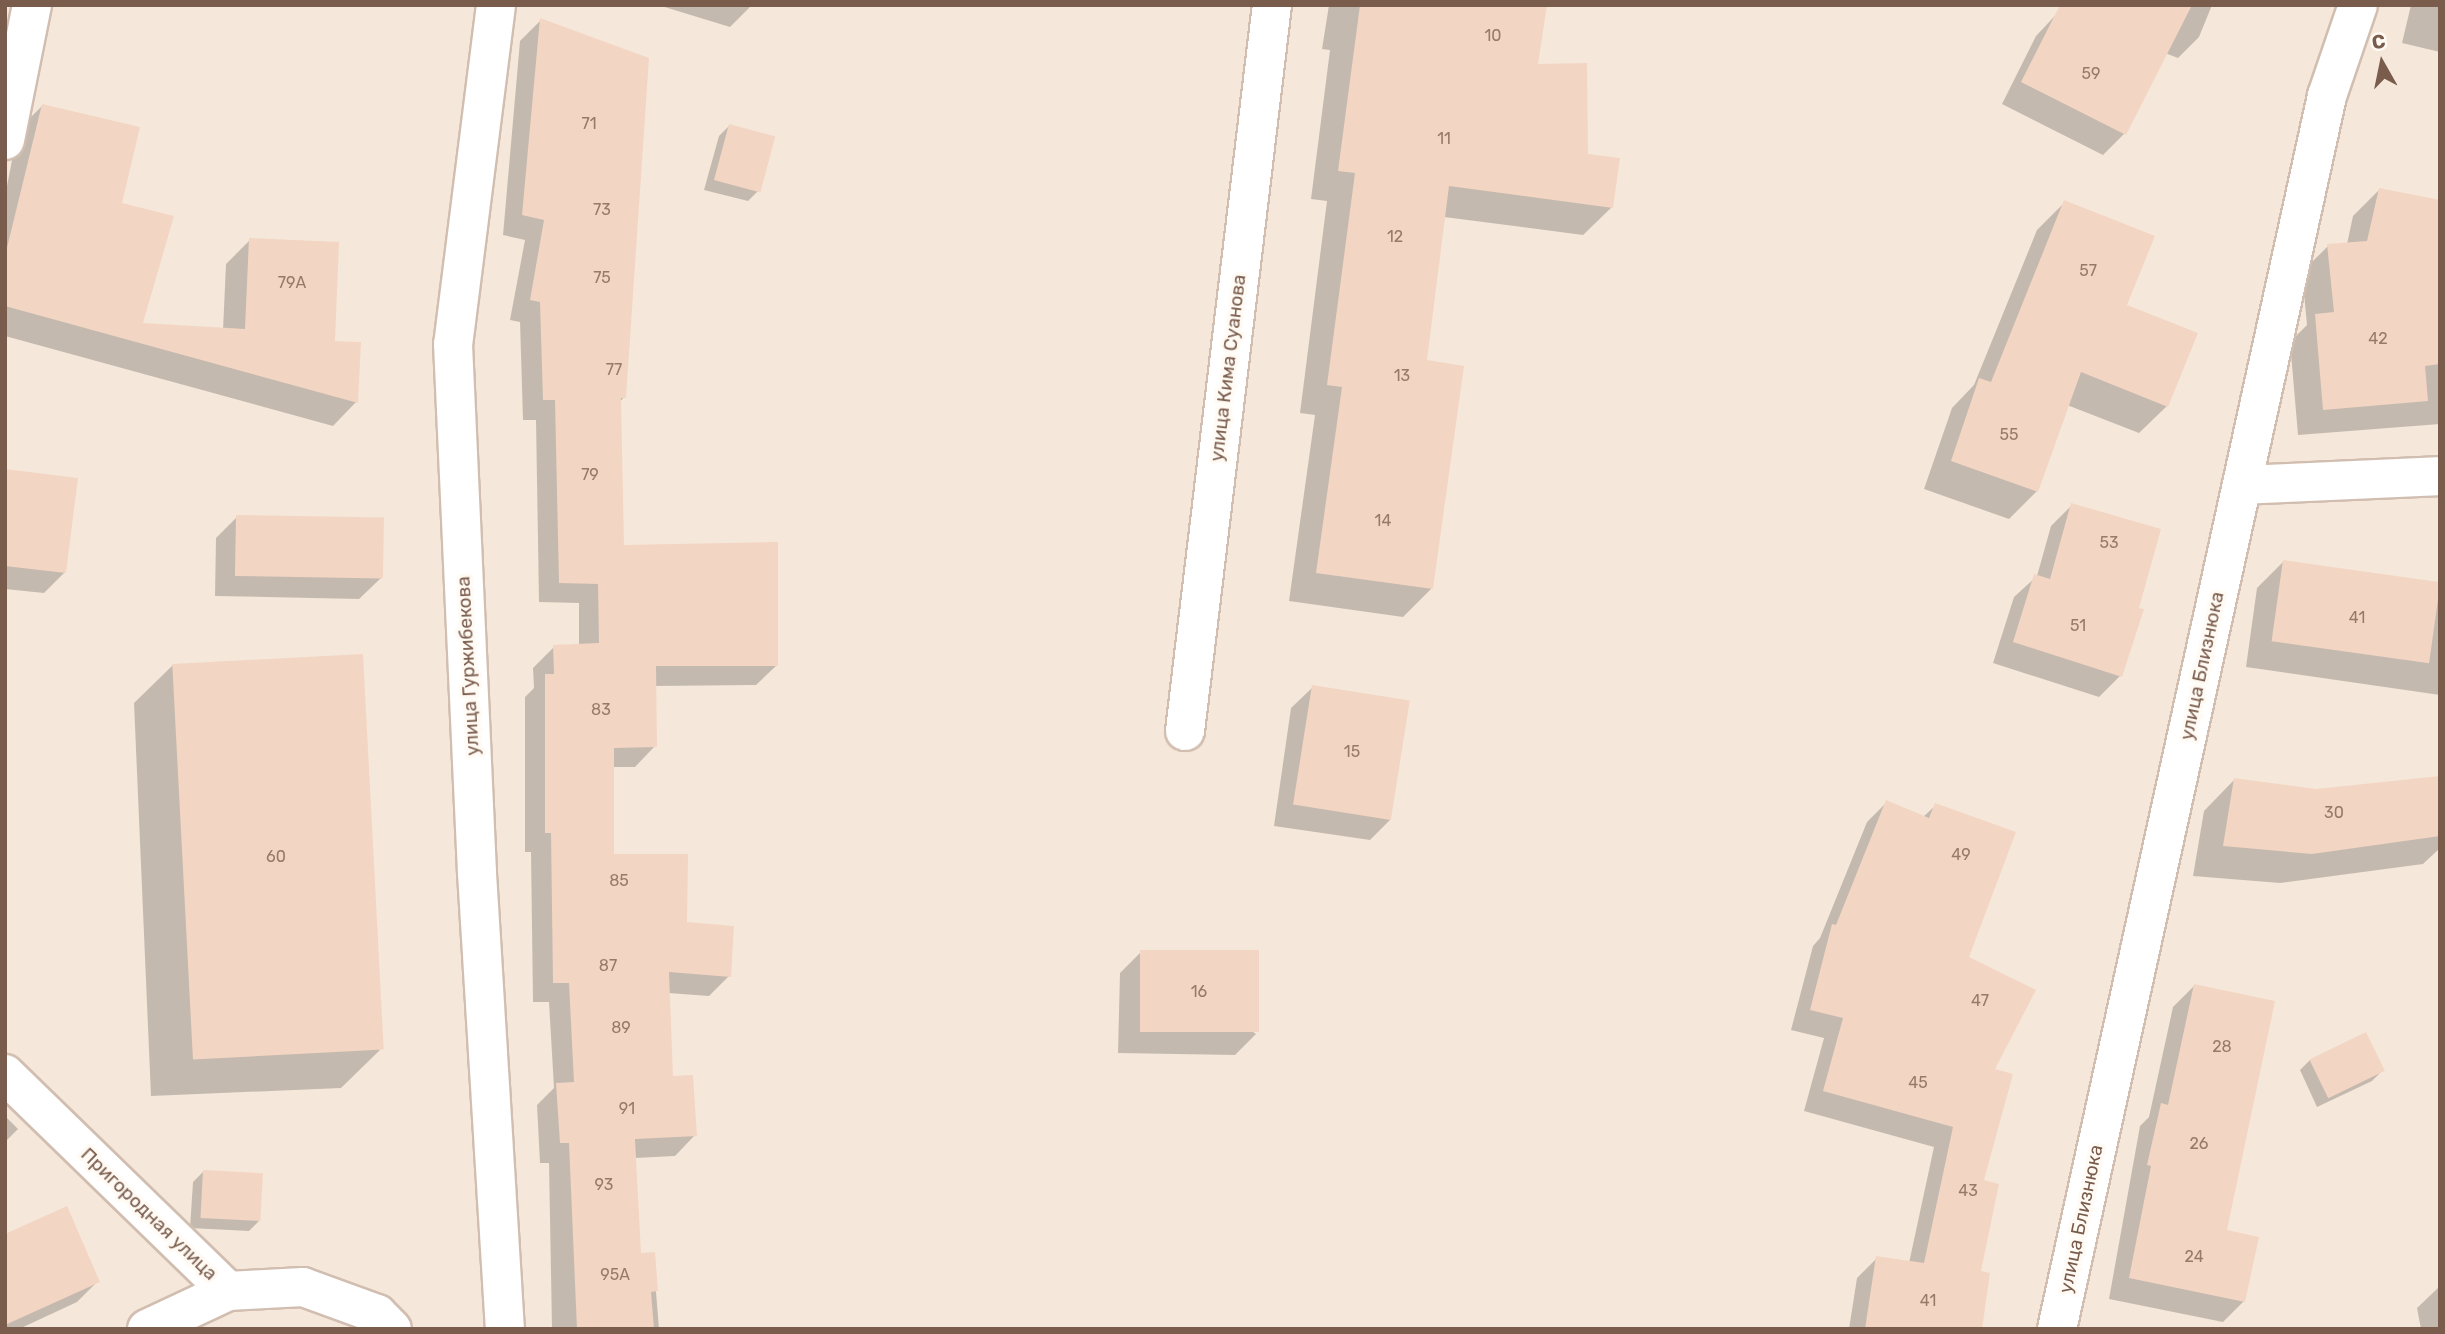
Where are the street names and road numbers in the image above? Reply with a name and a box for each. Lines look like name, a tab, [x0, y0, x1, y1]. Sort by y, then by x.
street label: улица Кима Суанова	[1205, 273, 1251, 463]
street label: улица Гуржибекова	[452, 576, 484, 756]
street label: улица Близнюка	[2175, 590, 2229, 742]
street label: Пригородная улица	[76, 1143, 222, 1285]
street label: улица Близнюка	[2054, 1143, 2108, 1295]

